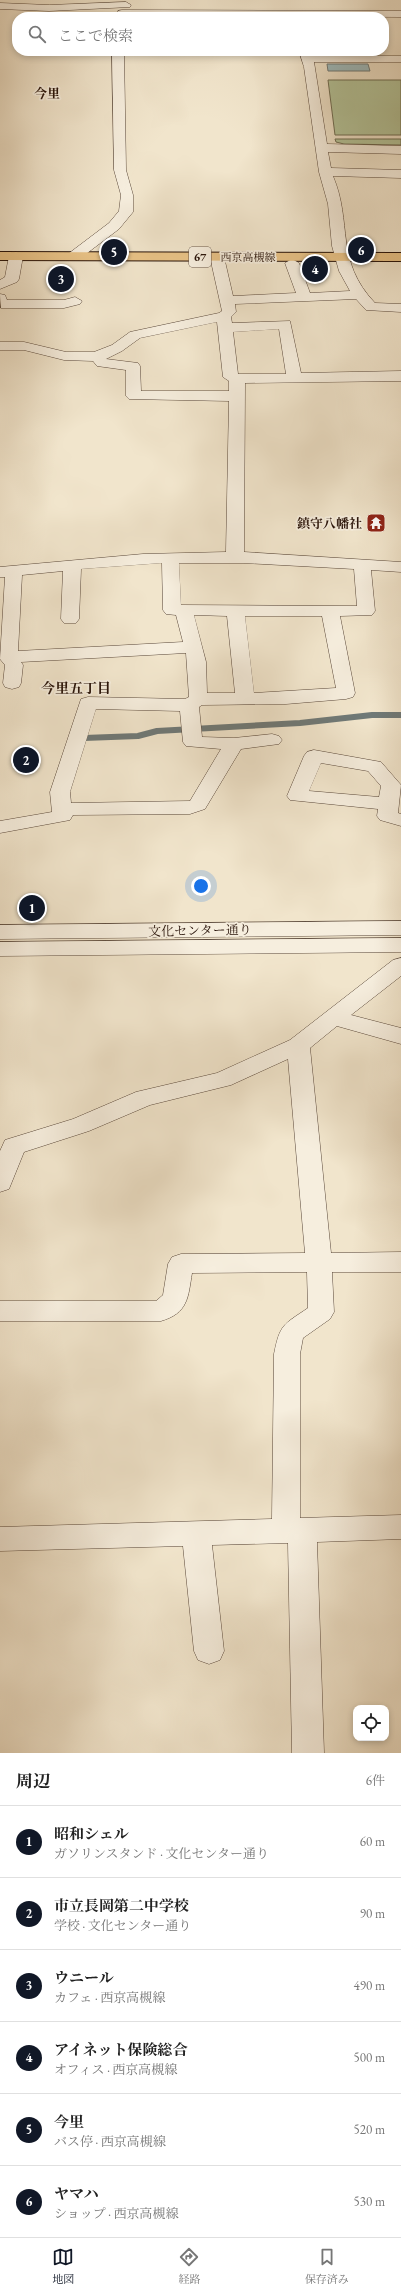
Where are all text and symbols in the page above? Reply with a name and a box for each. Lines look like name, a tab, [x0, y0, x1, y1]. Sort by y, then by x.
search box	[12, 12, 389, 56]
icon: search	[26, 23, 48, 45]
text: ここで検索	[58, 26, 133, 45]
district label: 今里	[34, 85, 60, 102]
pin: 6	[348, 235, 374, 265]
pin: 5	[101, 237, 127, 267]
road number: 67	[189, 247, 211, 267]
street label: 西京高槻線	[221, 250, 276, 264]
pin: 4	[302, 254, 328, 284]
pin: 3	[48, 264, 74, 294]
temple icon: 鎮守八幡社	[365, 512, 387, 534]
place label: 鎮守八幡社	[297, 515, 362, 532]
district label: 今里五丁目	[41, 679, 111, 697]
pin: 2	[13, 745, 39, 775]
your location	[191, 876, 211, 896]
pin: 1	[19, 893, 45, 923]
street label: 文化センター通り	[148, 921, 252, 940]
map controls	[353, 1705, 389, 1741]
button: locate	[353, 1705, 389, 1741]
text: 周辺	[16, 1770, 50, 1792]
text: 6件	[366, 1772, 385, 1789]
text: 昭和シェル	[54, 1824, 129, 1843]
text: 1	[26, 1833, 32, 1850]
text: 60 m	[360, 1833, 385, 1850]
text: ガソリンスタンド · 文化センター通り	[54, 1845, 269, 1862]
text: 市立長岡第二中学校	[54, 1896, 189, 1915]
text: 2	[26, 1905, 32, 1922]
text: 90 m	[360, 1905, 385, 1922]
text: 学校 · 文化センター通り	[54, 1917, 191, 1934]
text: ウニール	[54, 1968, 114, 1987]
text: 3	[26, 1977, 32, 1994]
text: 490 m	[354, 1977, 385, 1994]
text: カフェ · 西京高槻線	[54, 1989, 165, 2006]
text: アイネット保険総合	[54, 2040, 188, 2059]
text: 4	[26, 2049, 32, 2066]
text: 500 m	[354, 2049, 385, 2066]
text: オフィス · 西京高槻線	[54, 2061, 177, 2078]
text: 今里	[54, 2112, 84, 2131]
text: 5	[26, 2121, 32, 2138]
text: 520 m	[354, 2121, 385, 2138]
text: バス停 · 西京高槻線	[54, 2133, 166, 2150]
text: ヤマハ	[54, 2184, 99, 2203]
text: 6	[26, 2193, 32, 2210]
text: 530 m	[354, 2193, 385, 2210]
text: ショップ · 西京高槻線	[54, 2205, 179, 2222]
tab: 地図	[52, 2246, 74, 2286]
tab: 経路	[178, 2246, 200, 2286]
tab: 保存済み	[305, 2246, 349, 2286]

